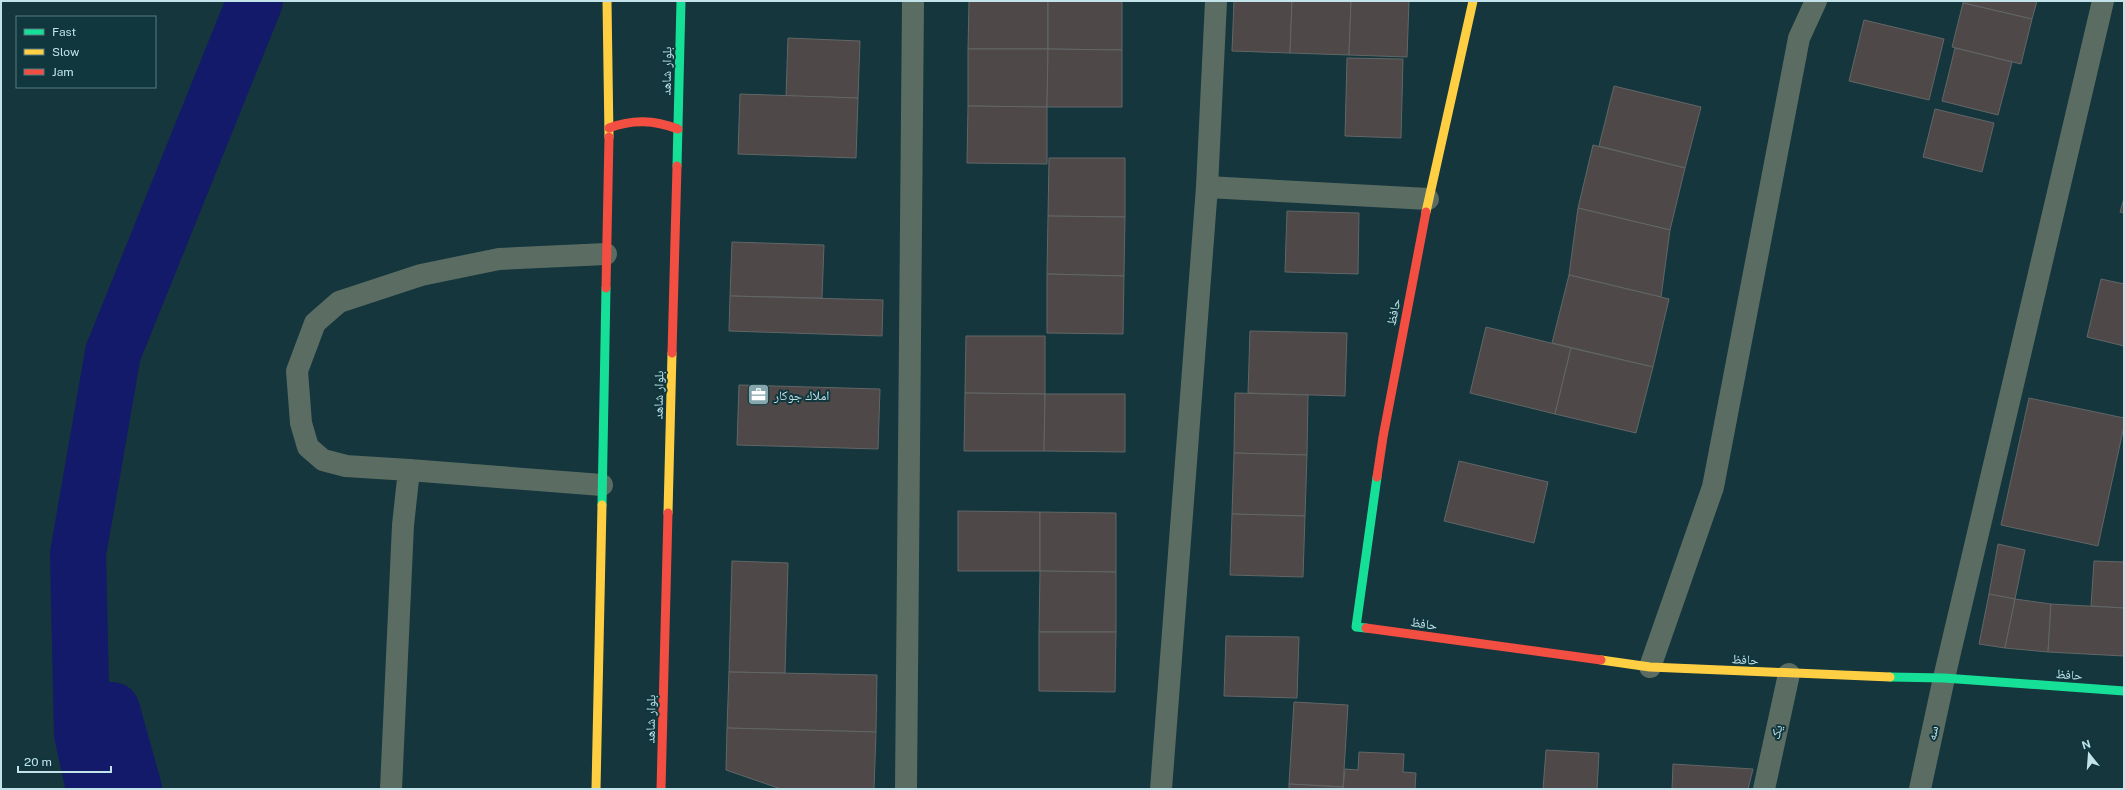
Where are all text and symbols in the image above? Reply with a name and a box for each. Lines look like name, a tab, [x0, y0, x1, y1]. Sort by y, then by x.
legend	[16, 16, 156, 88]
text: Fast	[52, 25, 77, 39]
text: Slow	[52, 45, 80, 59]
street label: بلوار شاهد	[659, 47, 675, 96]
text: Jam	[52, 65, 74, 79]
street label: حافظ	[1384, 297, 1403, 327]
street label: بلوار شاهد	[651, 371, 667, 420]
office icon: املاك جوكار	[745, 382, 771, 408]
place label: املاك جوكار	[773, 388, 829, 404]
street label: حافظ	[1409, 614, 1438, 633]
street label: حافظ	[1731, 651, 1759, 668]
street label: حافظ	[2055, 666, 2083, 683]
street label: بلوار شاهد	[643, 695, 659, 744]
street label: یک	[1768, 723, 1786, 741]
street label: سه	[1924, 724, 1941, 742]
north arrow	[2069, 734, 2109, 774]
text: N	[2080, 737, 2092, 751]
scale bar	[18, 748, 111, 774]
text: 20 m	[24, 755, 52, 769]

